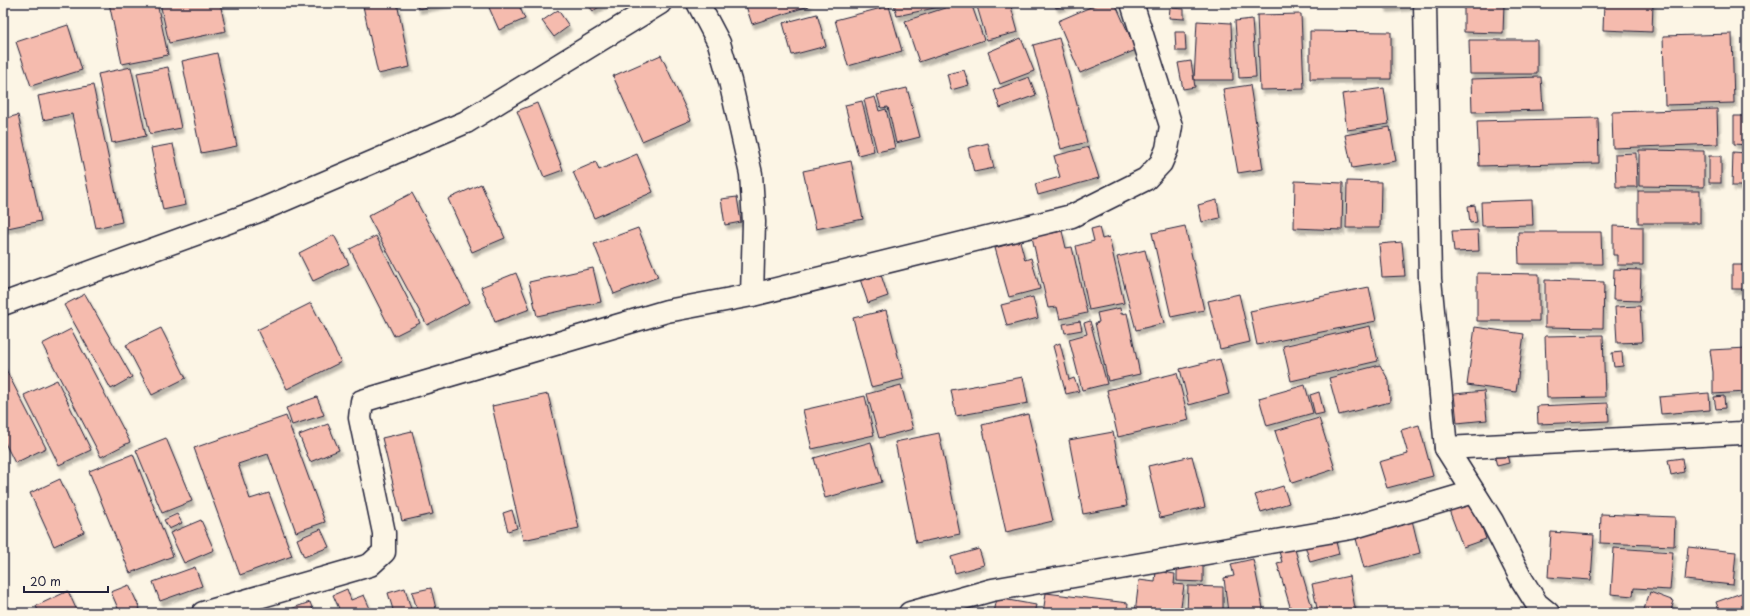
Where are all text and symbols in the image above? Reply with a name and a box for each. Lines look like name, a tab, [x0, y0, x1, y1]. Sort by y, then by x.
scale bar	[24, 568, 108, 594]
text: 20 m	[30, 572, 61, 590]

